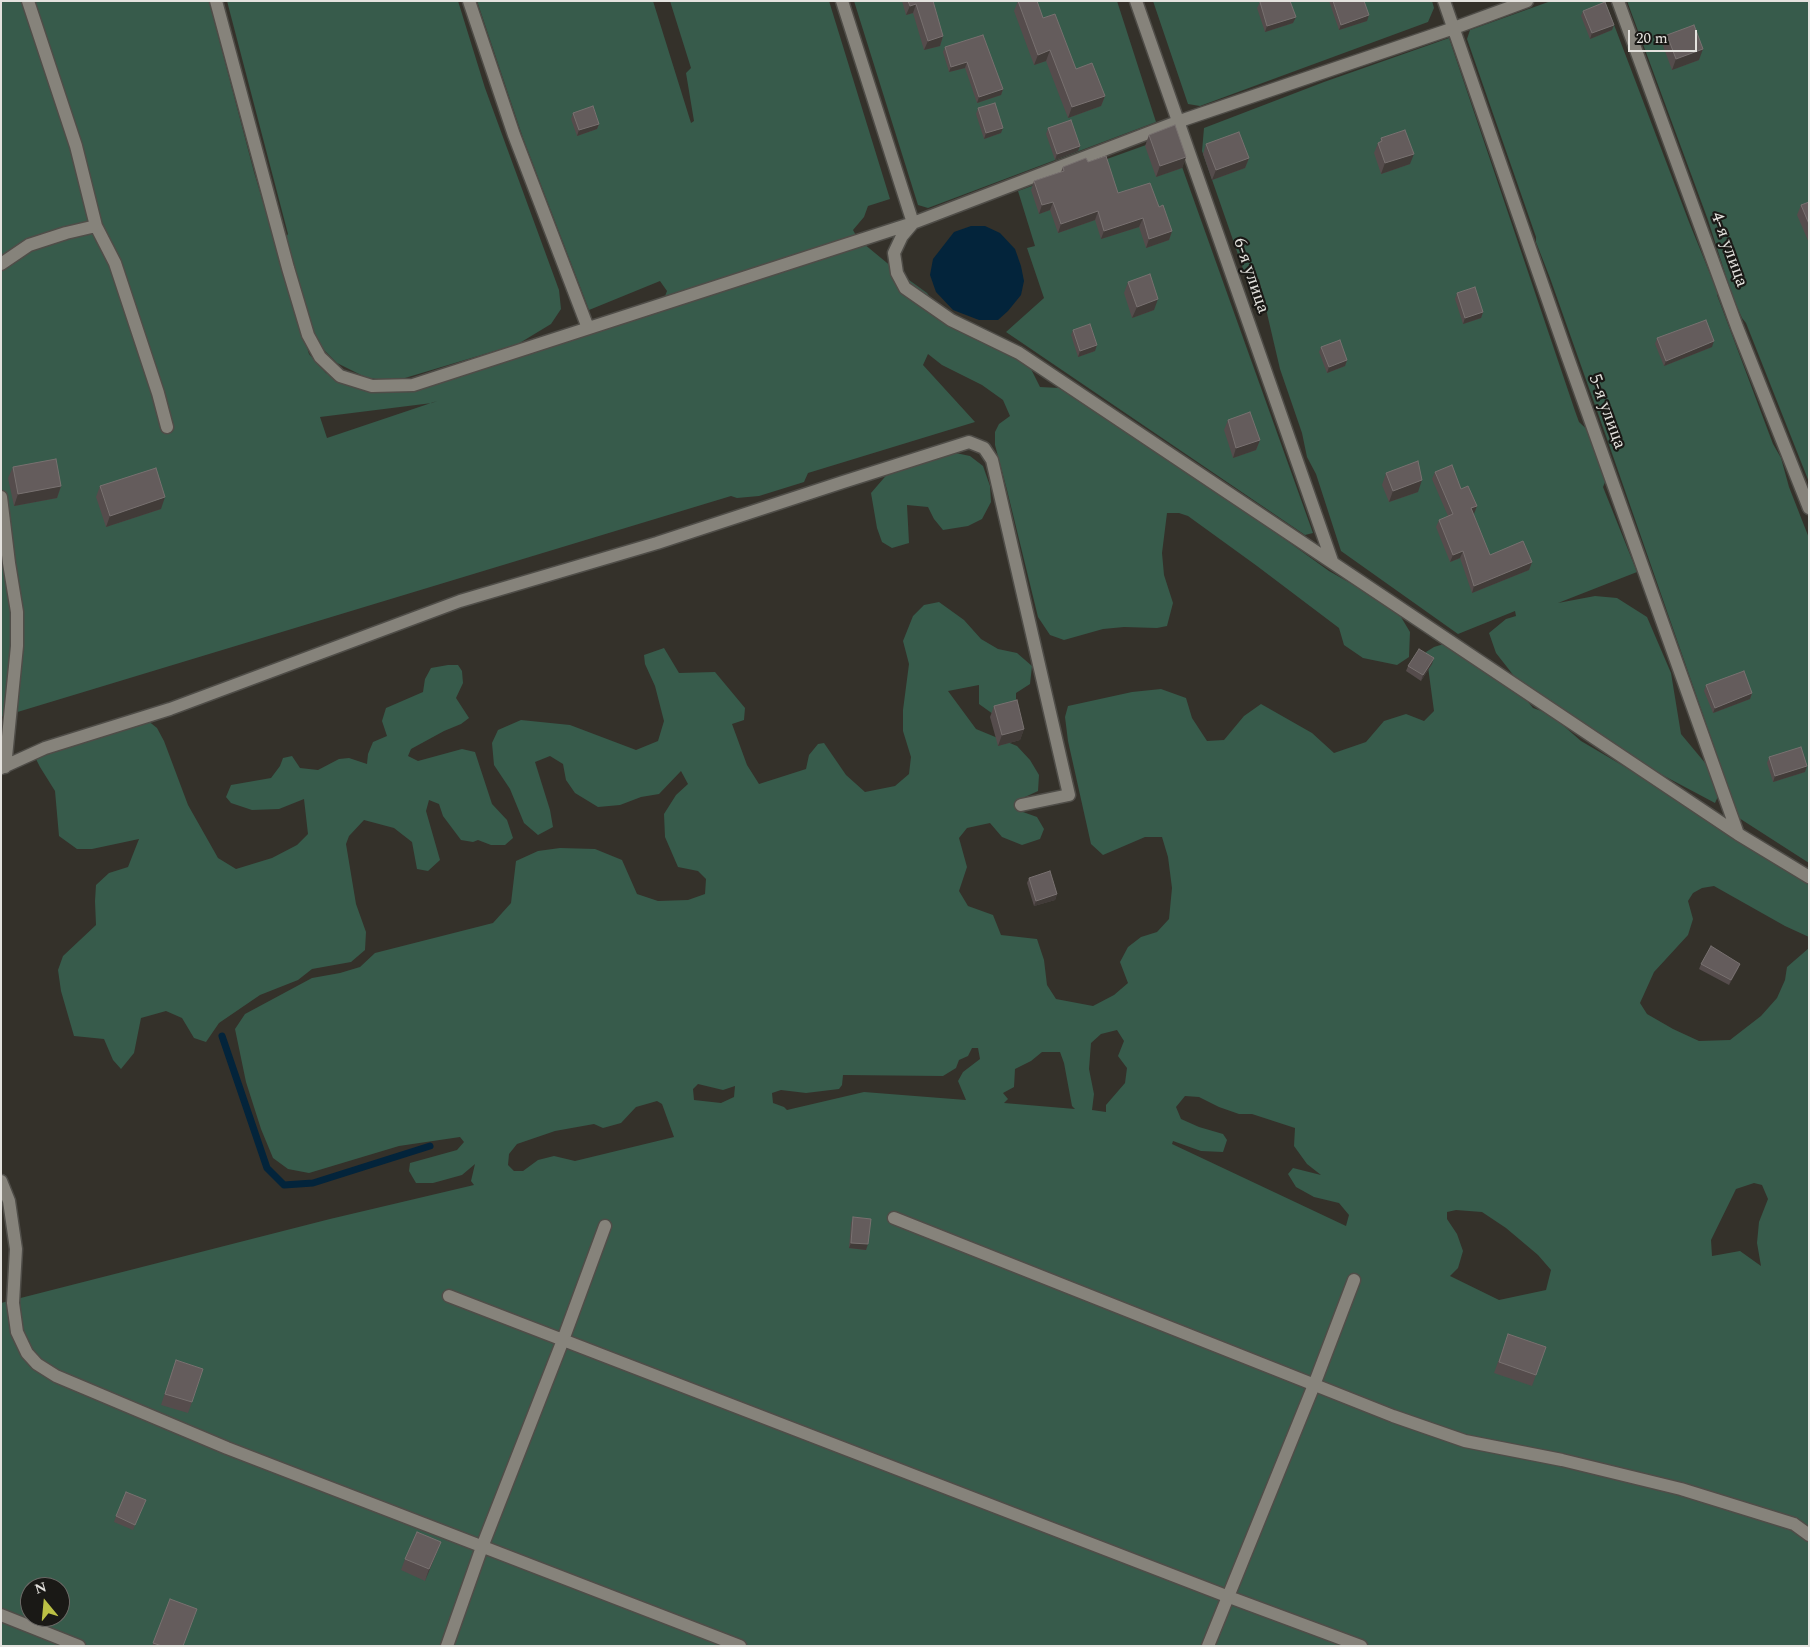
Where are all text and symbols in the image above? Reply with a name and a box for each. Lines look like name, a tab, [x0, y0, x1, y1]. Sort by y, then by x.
scale bar	[1630, 20, 1699, 52]
text: 20 m	[1636, 27, 1668, 50]
street label: 4-я улица	[1704, 209, 1752, 291]
street label: 6-я улица	[1227, 235, 1273, 317]
street label: 5-я улица	[1582, 371, 1630, 453]
text: N	[32, 1576, 49, 1600]
north arrow	[20, 1577, 70, 1627]

